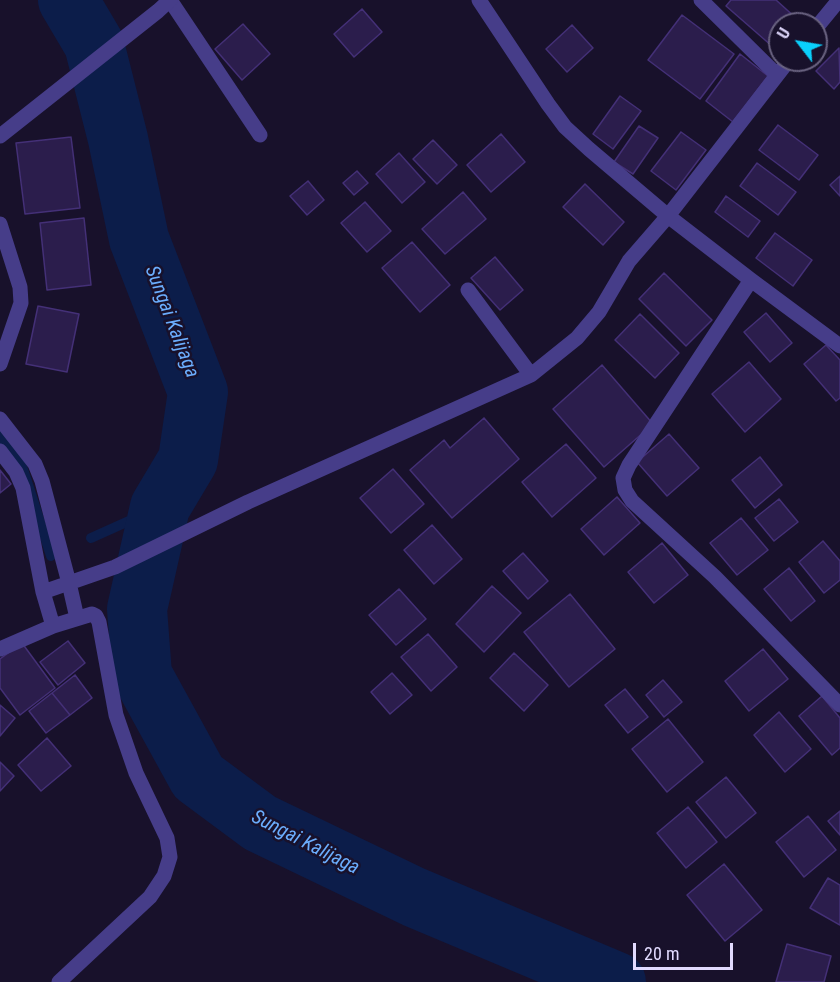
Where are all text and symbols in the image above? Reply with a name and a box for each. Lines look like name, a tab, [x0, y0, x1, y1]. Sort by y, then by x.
north arrow	[768, 12, 828, 72]
text: U	[773, 25, 794, 42]
water label: Sungai Kalijaga	[139, 263, 203, 381]
water label: Sungai Kalijaga	[247, 806, 363, 880]
scale bar	[636, 931, 736, 969]
text: 20 m	[644, 943, 679, 964]

